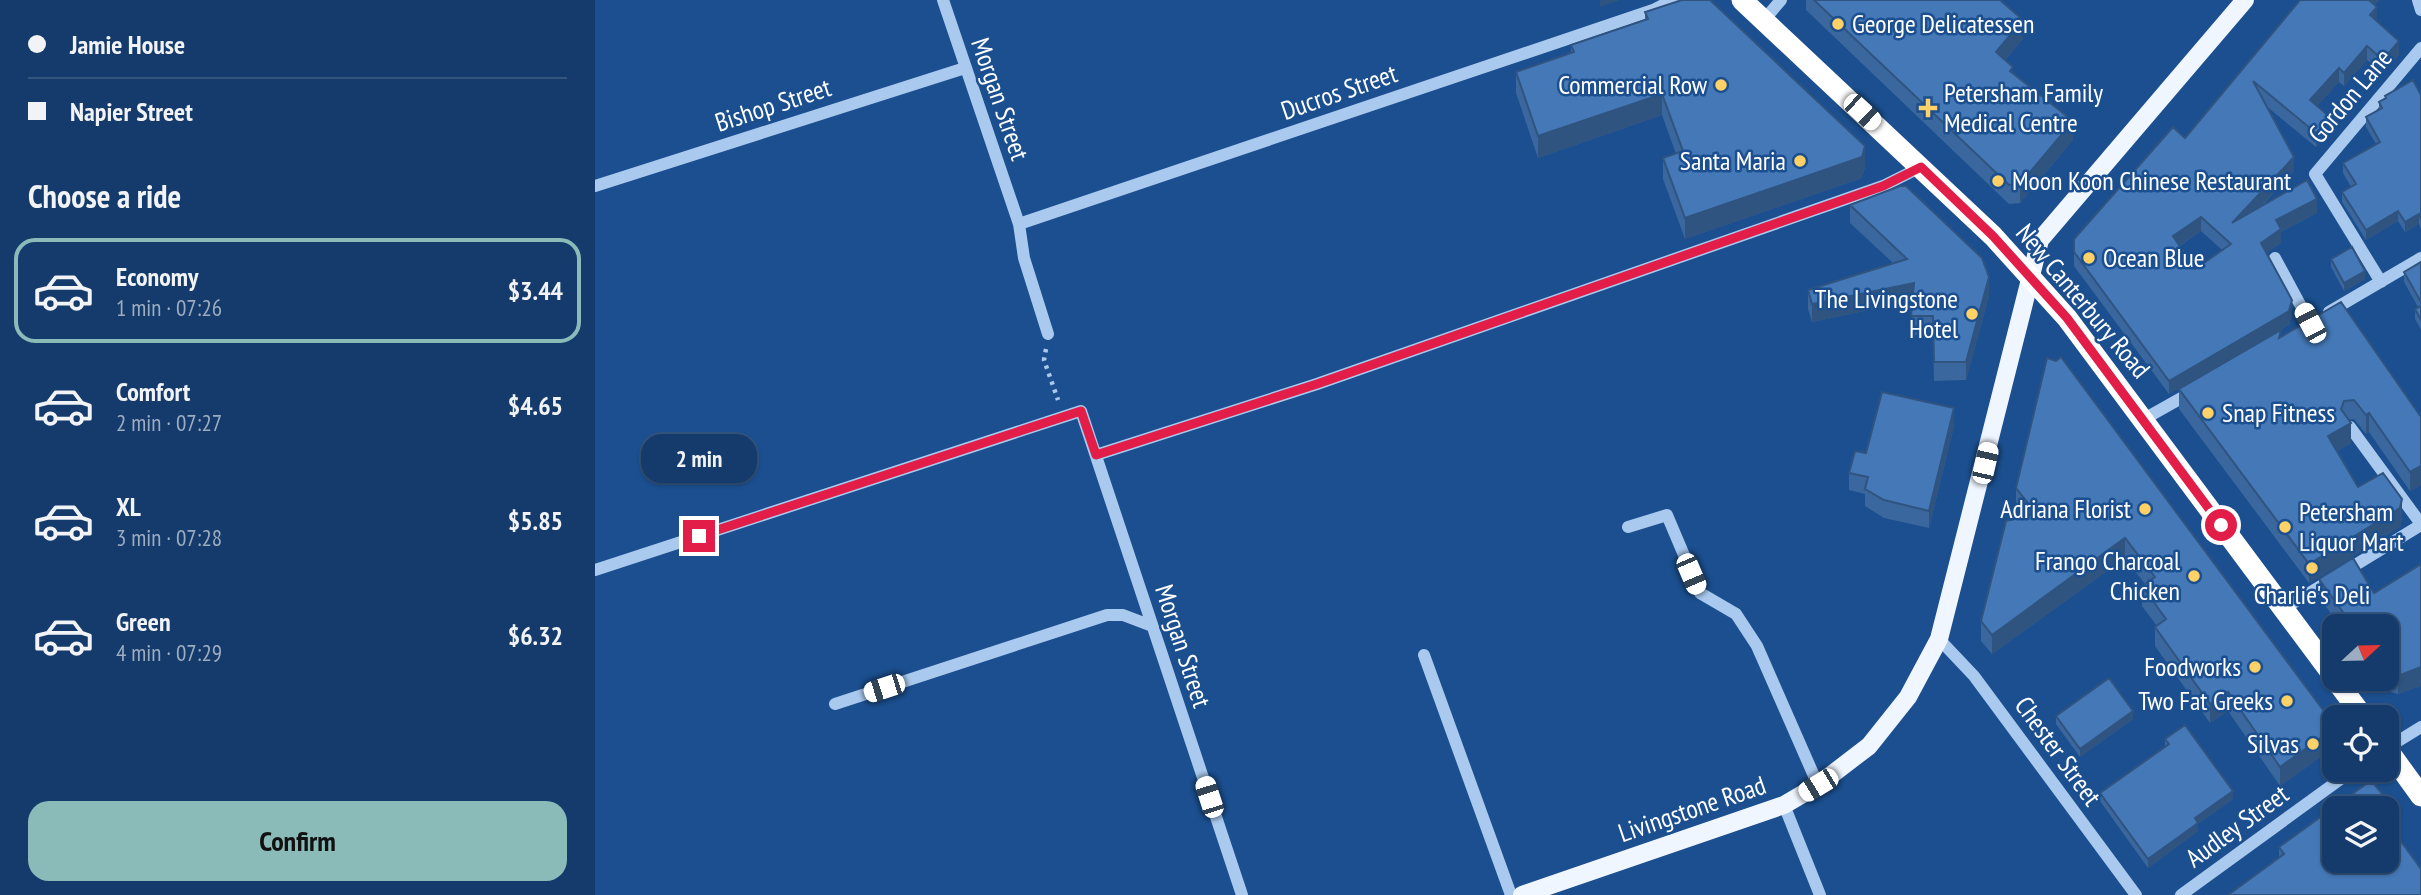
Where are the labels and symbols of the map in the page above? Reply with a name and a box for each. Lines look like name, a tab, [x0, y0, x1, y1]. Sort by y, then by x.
place label: George Delicatessen	[1852, 7, 2034, 40]
marker: George Delicatessen	[1830, 16, 1846, 32]
street label: Morgan Street	[964, 33, 1037, 164]
street label: Gordon Lane	[2300, 42, 2399, 150]
street label: Ducros Street	[1276, 56, 1401, 127]
place label: Commercial Row	[1558, 68, 1708, 101]
street label: Bishop Street	[711, 70, 835, 139]
place label: Petersham Family Medical Centre	[1944, 76, 2103, 139]
marker: Commercial Row	[1713, 77, 1729, 93]
car	[1840, 90, 1885, 134]
marker: Petersham Family Medical Centre	[1918, 98, 1938, 118]
place label: Santa Maria	[1680, 144, 1786, 177]
marker: Santa Maria	[1792, 153, 1808, 169]
place label: Moon Koon Chinese Restaurant	[2012, 164, 2291, 197]
marker: Moon Koon Chinese Restaurant	[1990, 173, 2006, 189]
street label: New Canterbury Road	[2009, 217, 2158, 385]
place label: Ocean Blue	[2103, 241, 2204, 274]
marker: Ocean Blue	[2081, 250, 2097, 266]
place label: The Livingstone Hotel	[1815, 282, 1958, 345]
car	[2291, 300, 2330, 346]
marker: The Livingstone Hotel	[1964, 306, 1980, 322]
place label: Snap Fitness	[2222, 396, 2335, 429]
marker: Snap Fitness	[2200, 405, 2216, 421]
callout: 2 min	[641, 434, 757, 484]
car	[1971, 440, 2000, 486]
place label: Adriana Florist	[2000, 492, 2131, 525]
place label: Petersham Liquor Mart	[2299, 495, 2404, 558]
marker: Adriana Florist	[2137, 501, 2153, 517]
route start	[2205, 509, 2237, 541]
marker: Petersham Liquor Mart	[2277, 519, 2293, 535]
route end	[683, 520, 715, 552]
place label: Frango Charcoal Chicken	[2035, 544, 2180, 607]
car	[1674, 551, 1709, 597]
marker: Charlie's Deli	[2304, 560, 2320, 576]
marker: Frango Charcoal Chicken	[2186, 568, 2202, 584]
place label: Charlie's Deli	[2254, 578, 2370, 611]
street label: Morgan Street	[1148, 580, 1219, 711]
north arrow	[2322, 614, 2399, 691]
place label: Foodworks	[2144, 650, 2241, 683]
marker: Foodworks	[2247, 659, 2263, 675]
car	[861, 672, 908, 704]
place label: Two Fat Greeks	[2138, 684, 2273, 717]
street label: Chester Street	[2008, 690, 2109, 812]
marker: Two Fat Greeks	[2279, 693, 2295, 709]
place label: Silvas	[2247, 727, 2299, 760]
marker: Silvas	[2305, 736, 2321, 752]
car	[1795, 765, 1842, 805]
street label: Livingstone Road	[1614, 768, 1770, 849]
car	[1193, 774, 1226, 820]
street label: Audley Street	[2179, 777, 2295, 874]

